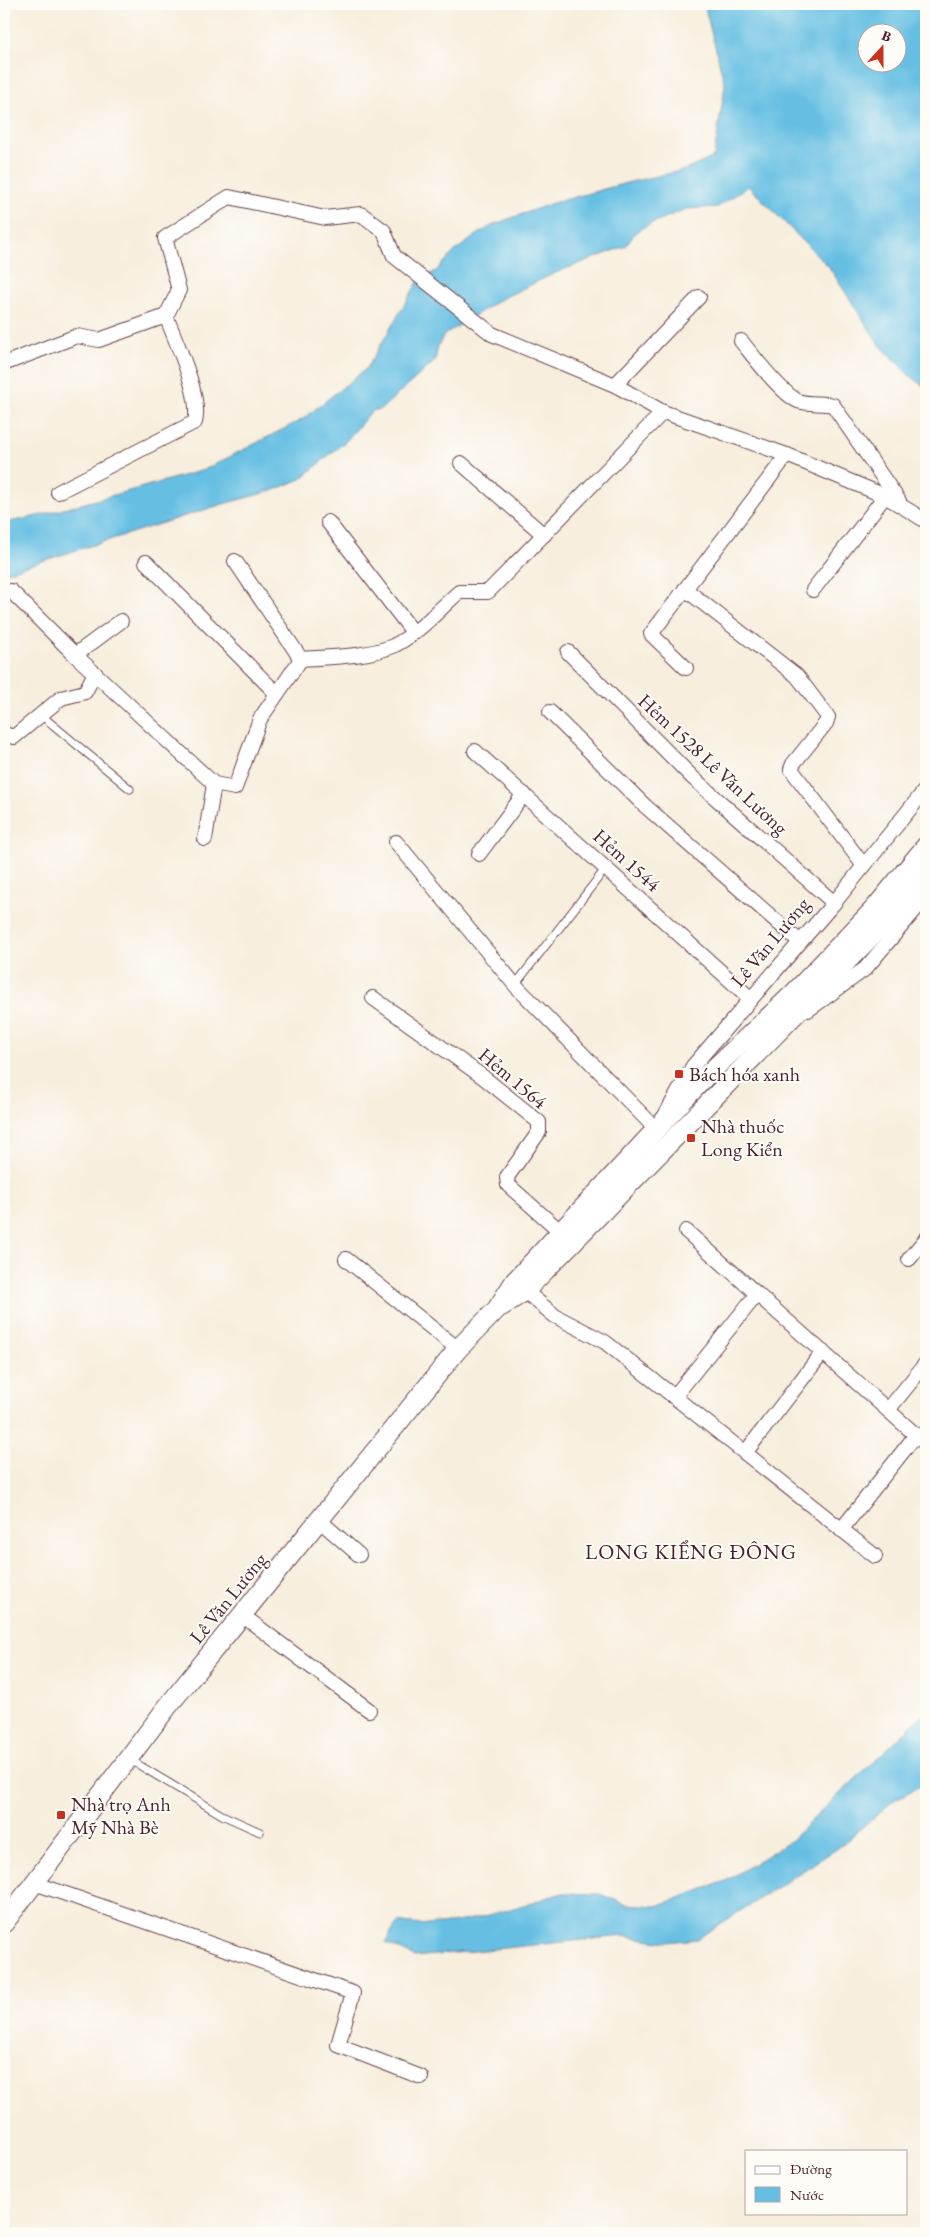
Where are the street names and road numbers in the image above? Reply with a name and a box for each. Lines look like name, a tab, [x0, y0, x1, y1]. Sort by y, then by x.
street label: Hẻm 1528 Lê Văn Lương	[633, 688, 794, 840]
street label: Hẻm 1544	[588, 823, 666, 897]
street label: Lê Văn Lương	[725, 891, 815, 992]
street label: Hẻm 1564	[473, 1042, 553, 1115]
street label: Lê Văn Lương	[183, 1547, 273, 1649]

